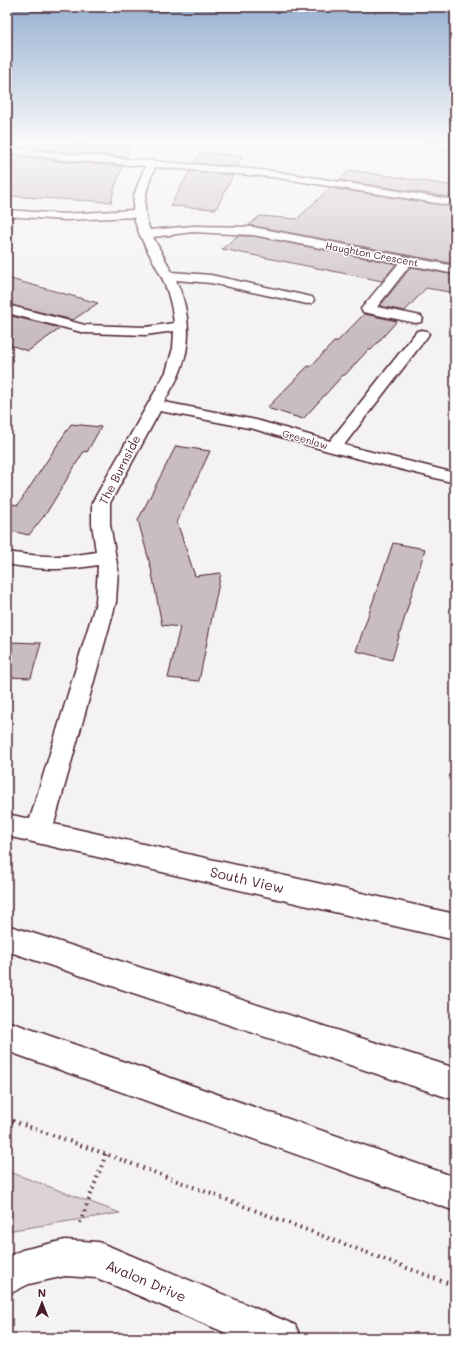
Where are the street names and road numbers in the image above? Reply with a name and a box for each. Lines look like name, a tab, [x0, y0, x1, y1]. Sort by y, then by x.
street label: Haughton Crescent	[324, 238, 420, 270]
street label: Greenlaw	[281, 426, 330, 452]
street label: The Burnside	[95, 432, 143, 507]
street label: South View	[208, 862, 286, 897]
street label: Avalon Drive	[103, 1255, 189, 1306]

